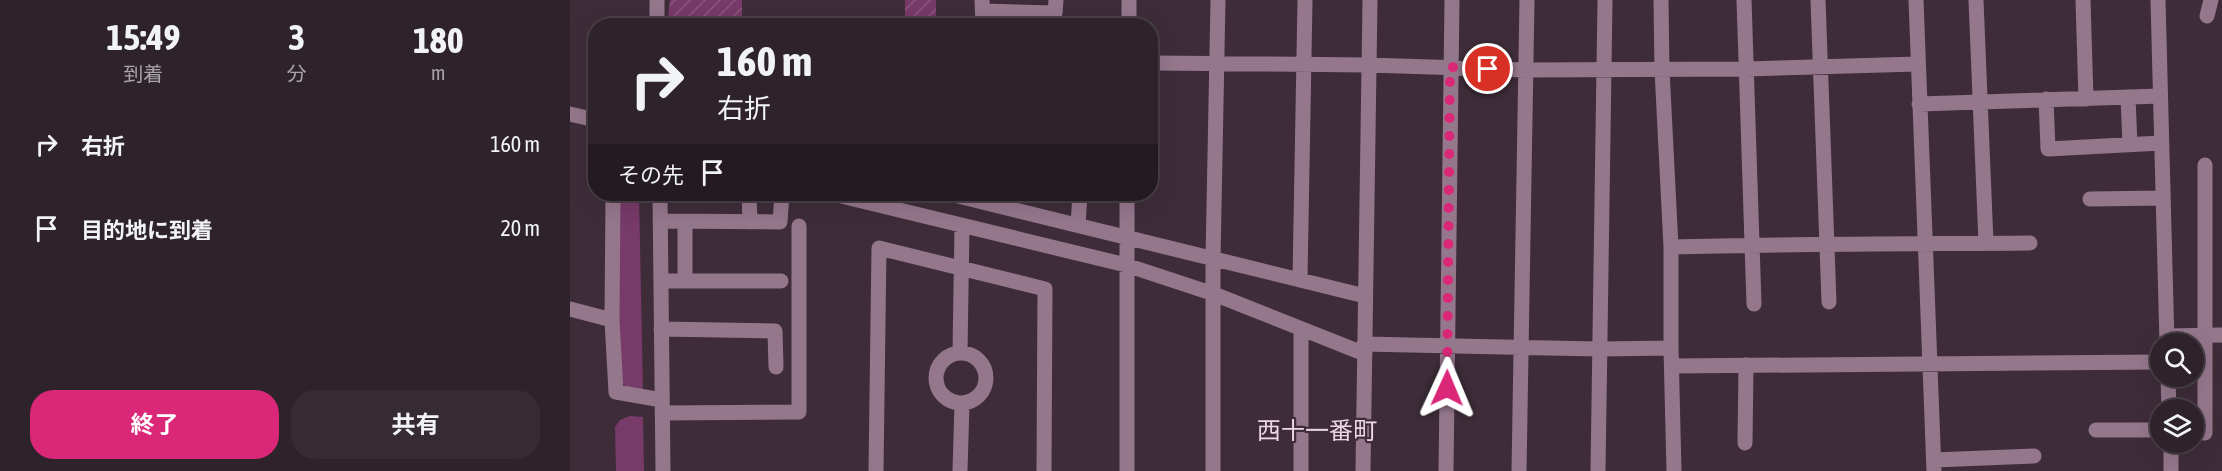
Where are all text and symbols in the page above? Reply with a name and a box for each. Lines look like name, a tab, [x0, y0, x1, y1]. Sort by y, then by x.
text: 15:49	[106, 16, 180, 58]
text: 3	[288, 16, 305, 58]
text: 180	[413, 19, 464, 61]
text: 160 m	[717, 37, 812, 85]
icon: right	[618, 42, 696, 120]
pin	[1462, 43, 1513, 94]
icon: arrive	[1471, 52, 1504, 85]
text: m	[431, 61, 446, 84]
text: 到着	[123, 62, 163, 85]
text: 分	[287, 62, 307, 85]
text: 右折	[717, 93, 771, 124]
icon: right	[30, 128, 63, 161]
text: 160 m	[490, 131, 540, 157]
text: 右折	[81, 133, 125, 159]
icon: arrive	[696, 156, 729, 189]
text: その先	[618, 162, 684, 188]
icon: arrive	[30, 212, 63, 245]
text: 20 m	[500, 215, 540, 241]
text: 目的地に到着	[81, 217, 213, 243]
map controls	[2150, 333, 2204, 453]
button: search	[2150, 333, 2204, 387]
position arrow	[1415, 356, 1479, 420]
button: 終了	[30, 390, 279, 459]
button: 共有	[291, 390, 540, 459]
button: layers	[2150, 399, 2204, 453]
district label: 西十一番町	[1257, 417, 1377, 444]

